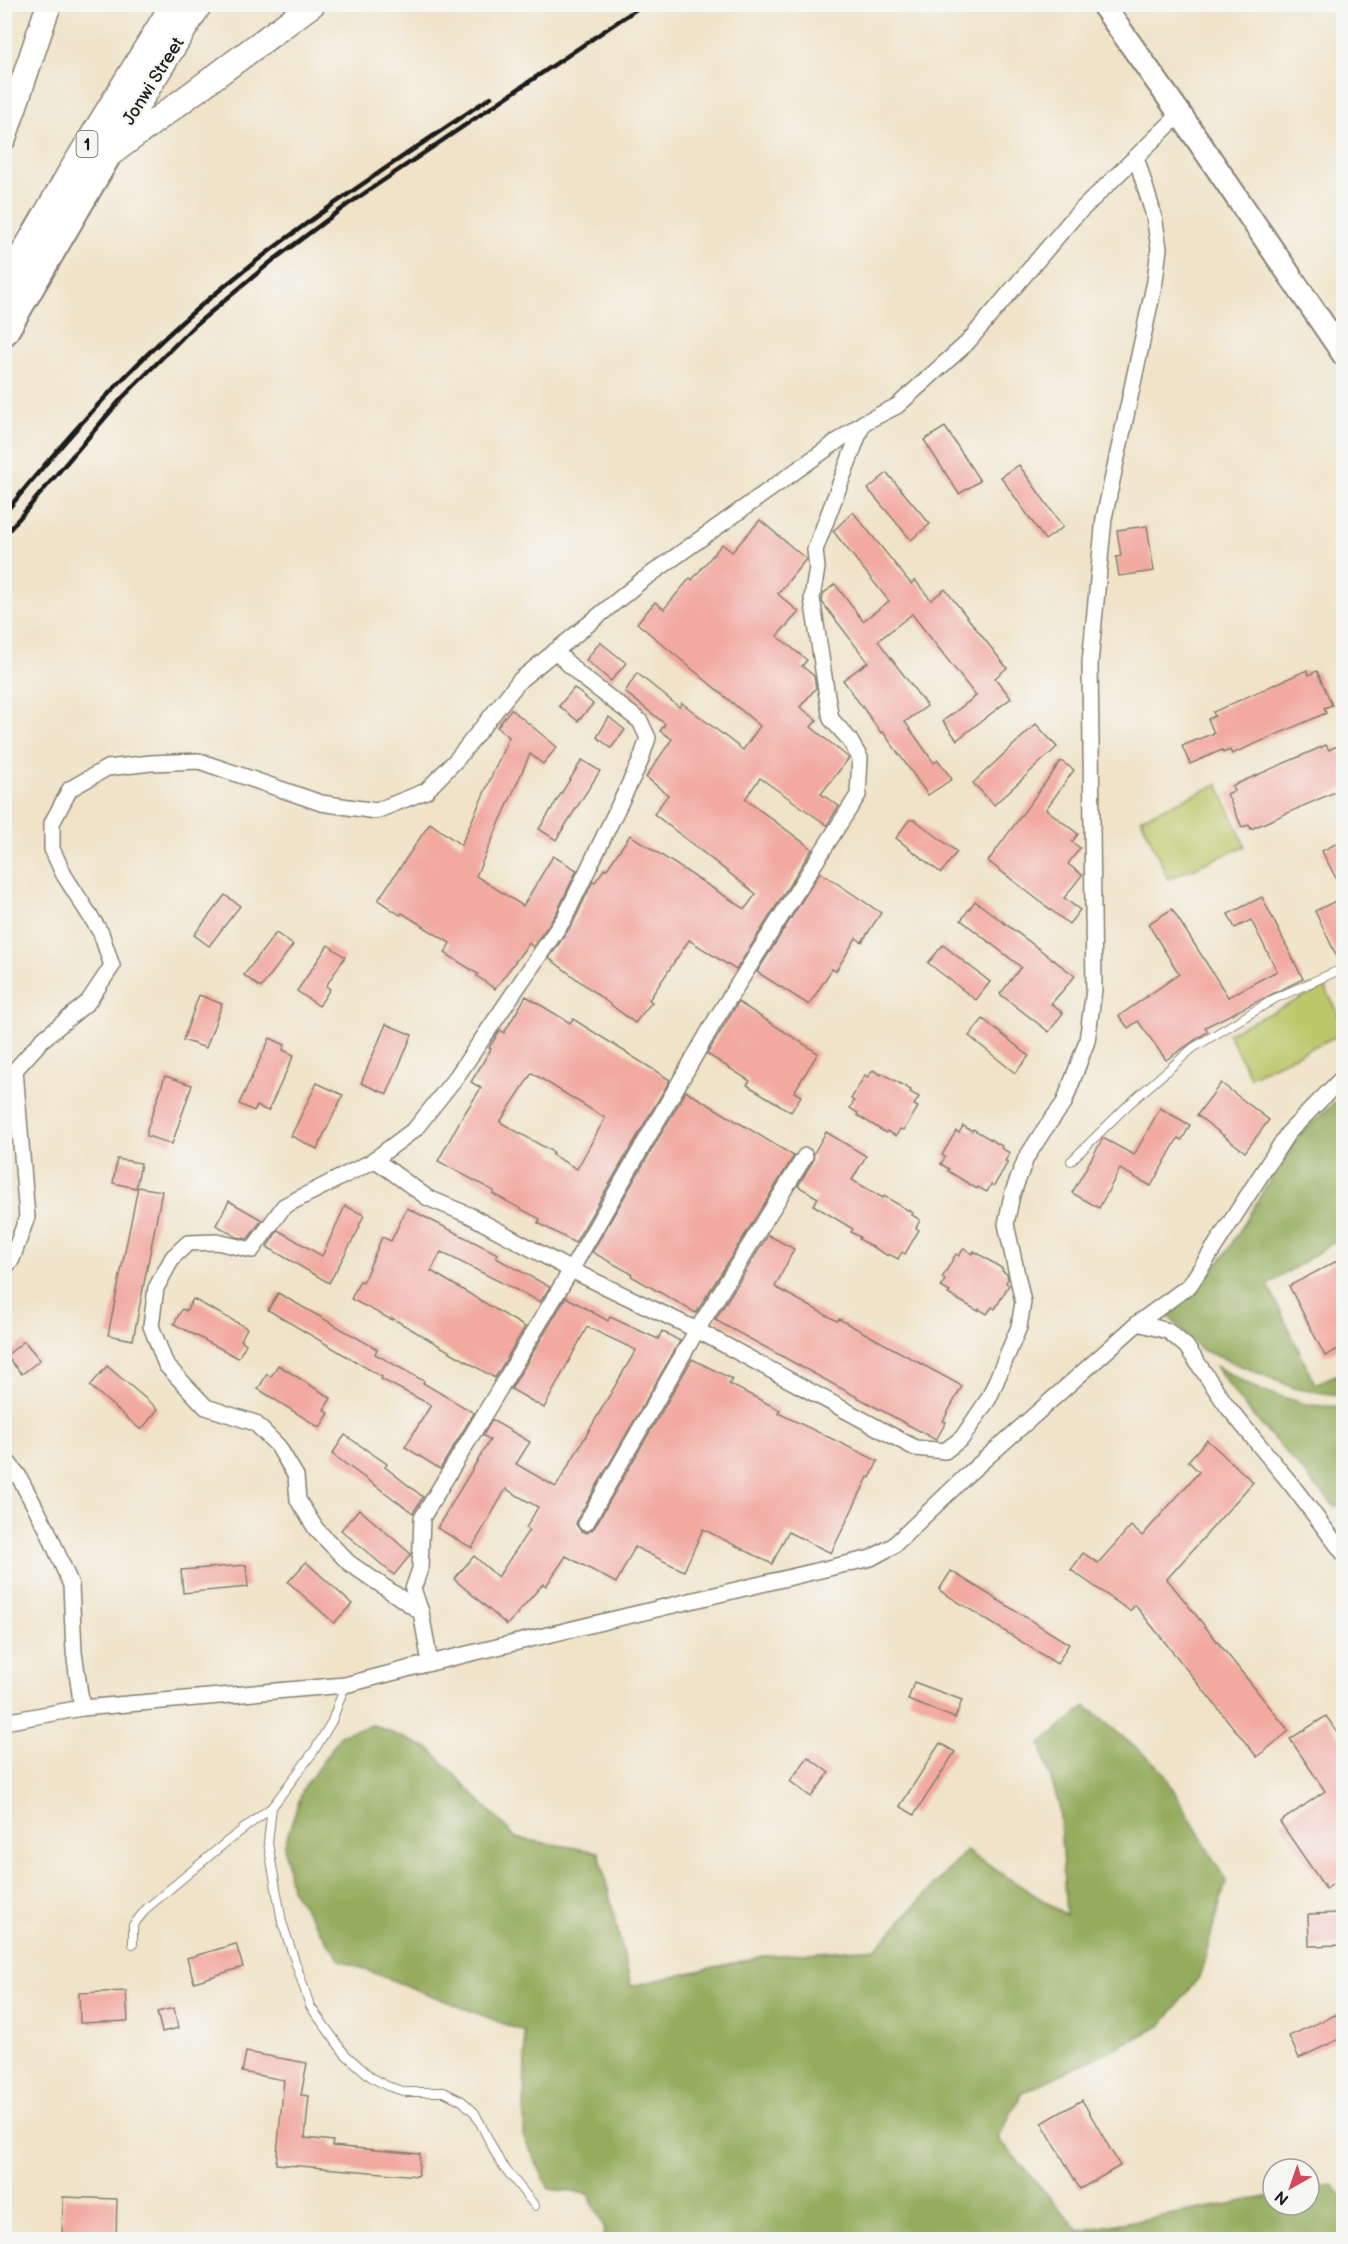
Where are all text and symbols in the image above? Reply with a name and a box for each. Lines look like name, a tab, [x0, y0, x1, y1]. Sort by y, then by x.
street label: Jonwi Street	[118, 33, 189, 129]
road number: 1	[76, 131, 98, 157]
north arrow	[1261, 2157, 1321, 2217]
text: N	[1272, 2186, 1293, 2208]

